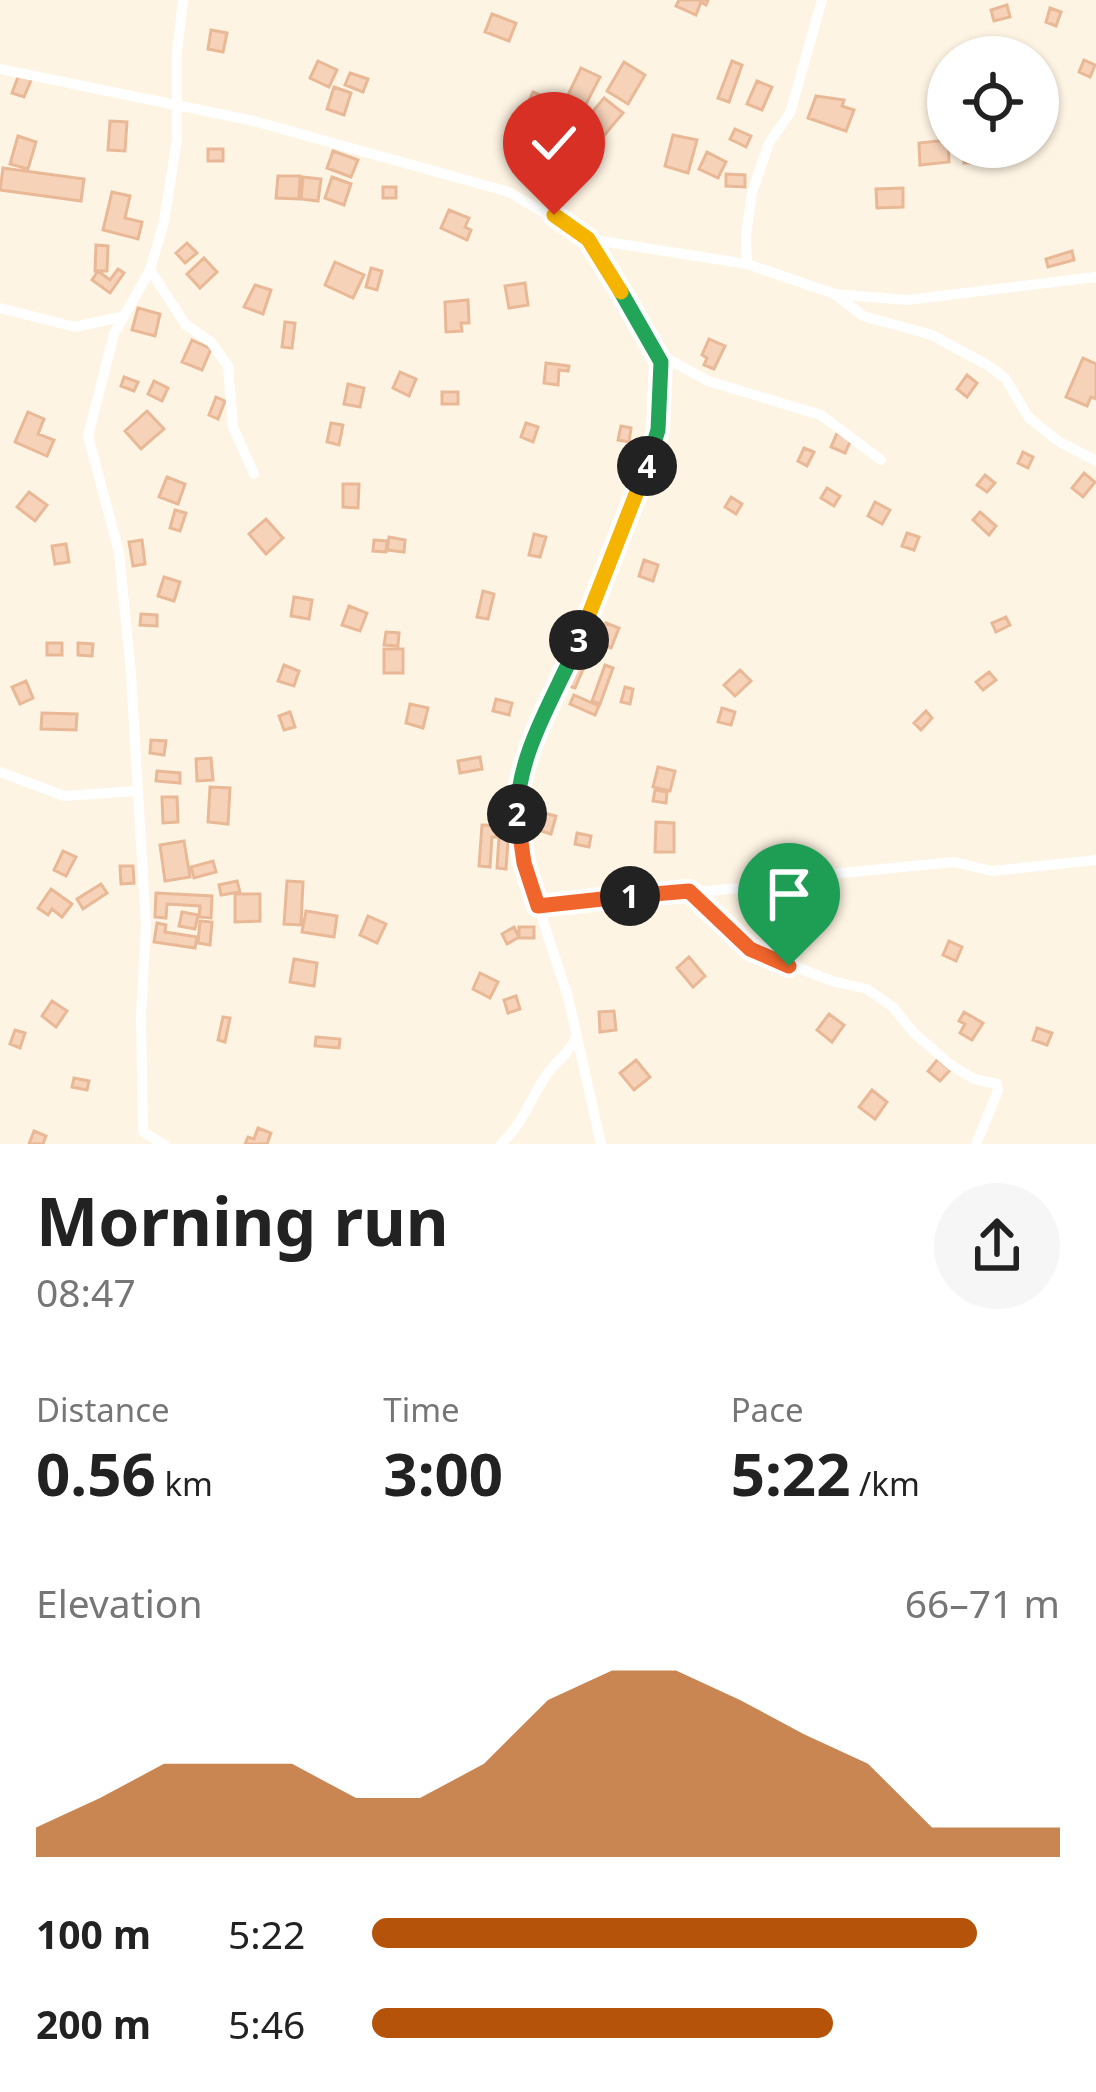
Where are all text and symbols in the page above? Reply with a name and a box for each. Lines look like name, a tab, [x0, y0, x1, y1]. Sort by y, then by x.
map controls	[927, 36, 1059, 168]
button: locate	[927, 36, 1059, 168]
pin	[503, 92, 605, 215]
icon: check	[521, 110, 587, 176]
pin: 4	[617, 436, 677, 496]
text: 4	[638, 443, 656, 488]
pin: 3	[549, 610, 609, 670]
text: 3	[570, 617, 588, 662]
pin: 2	[487, 784, 547, 844]
text: 2	[508, 791, 526, 836]
pin	[738, 843, 840, 966]
icon: arrive	[756, 861, 822, 927]
pin: 1	[600, 866, 660, 926]
text: 1	[621, 873, 639, 918]
text: Morning run	[36, 1175, 449, 1265]
button: share	[934, 1183, 1060, 1309]
text: 08:47	[36, 1265, 136, 1318]
text: Distance	[36, 1387, 170, 1432]
text: Time	[383, 1387, 460, 1432]
text: Pace	[731, 1387, 804, 1432]
text: 0.56	[36, 1432, 156, 1514]
text: 3:00	[383, 1432, 503, 1514]
text: 5:22	[731, 1432, 850, 1514]
text: km	[156, 1461, 213, 1506]
text: /km	[850, 1461, 920, 1506]
text: Elevation	[36, 1576, 203, 1629]
text: 66–71 m	[905, 1576, 1060, 1629]
text: 100 m	[36, 1907, 151, 1960]
text: 5:22	[228, 1907, 305, 1960]
text: 200 m	[36, 1997, 151, 2050]
text: 5:46	[228, 1997, 305, 2050]

